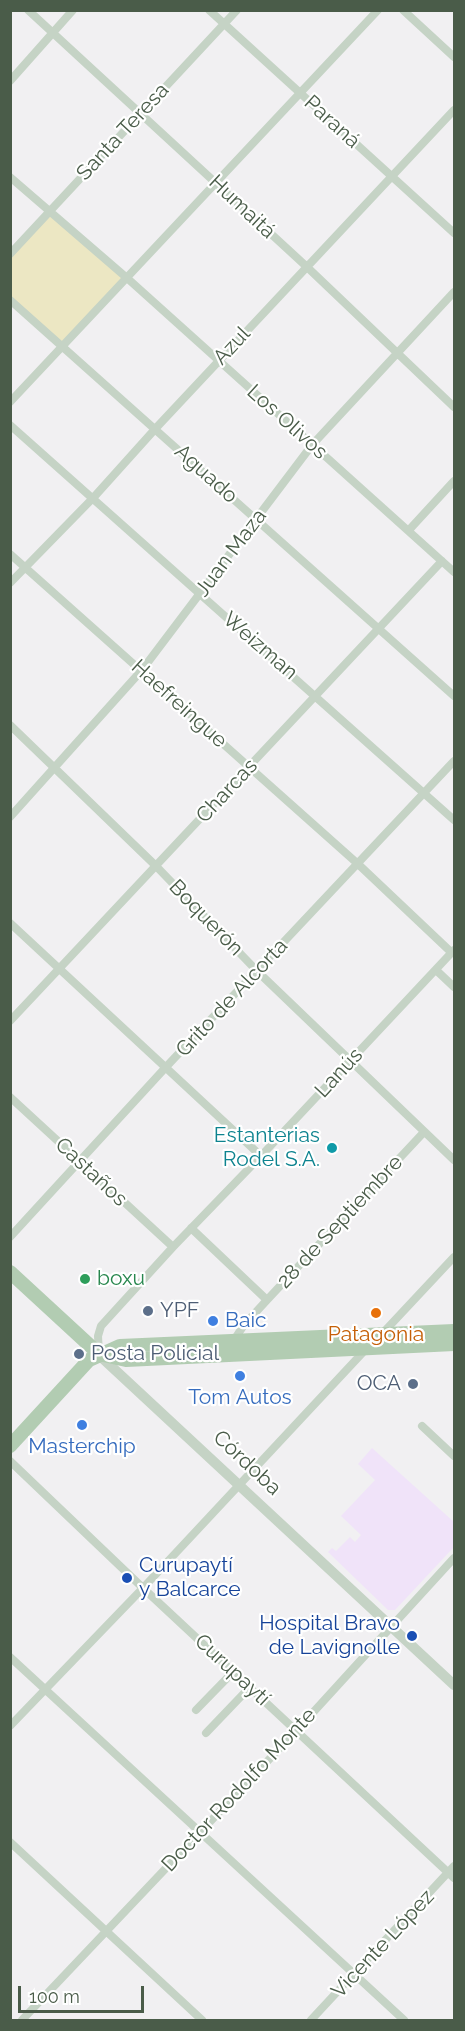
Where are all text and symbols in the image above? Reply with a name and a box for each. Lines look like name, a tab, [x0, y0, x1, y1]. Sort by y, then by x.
street label: Santa Teresa	[72, 78, 174, 186]
street label: Paraná	[299, 90, 365, 154]
street label: Humaitá	[204, 170, 280, 244]
street label: Azul	[208, 322, 256, 370]
street label: Los Olivos	[242, 379, 332, 465]
street label: Aguado	[169, 439, 243, 509]
street label: Juan Maza	[190, 504, 272, 602]
street label: Weizman	[217, 607, 303, 685]
street label: Haefreingue	[126, 655, 232, 753]
street label: Charcas	[191, 754, 263, 828]
street label: Boquerón	[164, 875, 248, 961]
street label: Grito de Alcorta	[171, 934, 293, 1062]
street label: Lanús	[310, 1043, 368, 1103]
place label: Estanterias Rodel S.A.	[214, 1123, 320, 1173]
street label: Castaños	[50, 1132, 132, 1212]
marker: Estanterias Rodel S.A.	[325, 1141, 339, 1155]
street label: 28 de Septiembre	[272, 1150, 408, 1294]
place label: boxu	[97, 1266, 145, 1292]
marker: boxu	[78, 1272, 92, 1286]
place label: YPF	[160, 1298, 199, 1324]
marker: YPF	[141, 1304, 155, 1318]
marker: Patagonia	[369, 1306, 383, 1320]
place label: Baic	[225, 1308, 267, 1334]
marker: Baic	[206, 1314, 220, 1328]
place label: Patagonia	[328, 1322, 424, 1348]
place label: Posta Policial	[91, 1341, 219, 1367]
marker: Posta Policial	[72, 1347, 86, 1361]
marker: Tom Autos	[233, 1369, 247, 1383]
place label: OCA	[357, 1371, 401, 1397]
marker: OCA	[406, 1377, 420, 1391]
place label: Tom Autos	[188, 1385, 292, 1411]
marker: Masterchip	[75, 1418, 89, 1432]
street label: Córdoba	[208, 1425, 286, 1501]
place label: Masterchip	[28, 1434, 136, 1460]
place label: Curupaytí y Balcarce	[139, 1553, 241, 1603]
marker: Curupaytí y Balcarce	[120, 1571, 134, 1585]
place label: Hospital Bravo de Lavignolle	[259, 1611, 400, 1661]
street label: Curupaytí	[189, 1629, 275, 1711]
marker: Hospital Bravo de Lavignolle	[405, 1629, 419, 1643]
street label: Doctor Rodolfo Monte	[157, 1703, 321, 1877]
street label: Vicente López	[326, 1884, 440, 2004]
scale bar	[21, 1974, 147, 2012]
text: 100 m	[29, 1986, 80, 2007]

